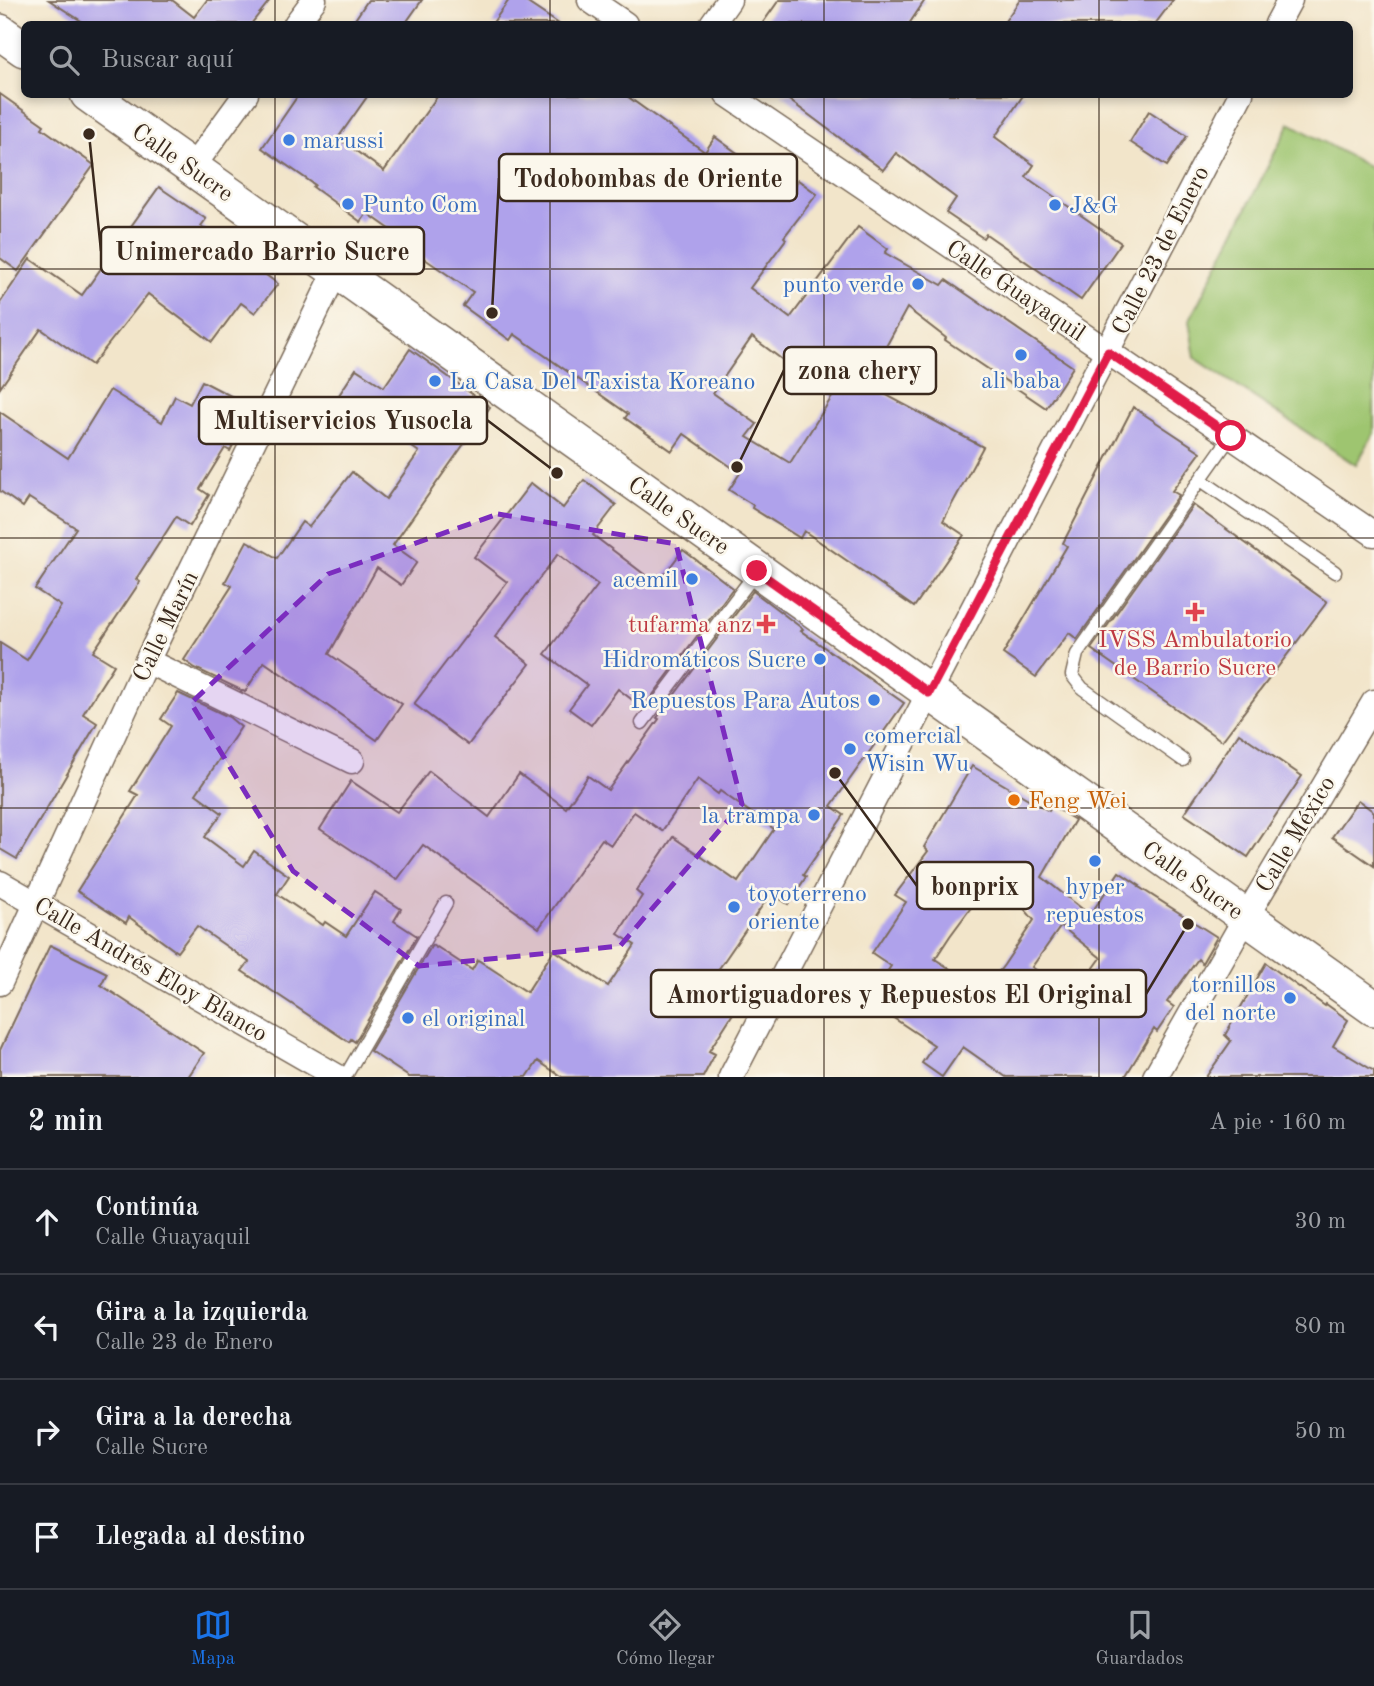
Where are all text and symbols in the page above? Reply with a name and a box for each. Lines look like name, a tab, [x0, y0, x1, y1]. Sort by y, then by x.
search box	[21, 21, 1353, 98]
icon: search	[45, 41, 83, 79]
text: Buscar aquí	[101, 47, 233, 73]
street label: Calle Sucre	[127, 120, 237, 207]
place label: marussi	[303, 130, 384, 154]
marker: marussi	[281, 132, 297, 148]
callout: Todobombas de Oriente	[499, 154, 797, 201]
street label: Calle 23 de Enero	[1109, 163, 1215, 339]
text: Todobombas de Oriente	[513, 167, 783, 193]
place label: Punto Com	[362, 194, 478, 218]
place label: J&G	[1069, 195, 1118, 219]
marker: Punto Com	[340, 196, 356, 212]
marker: J&G	[1047, 197, 1063, 213]
callout: Unimercado Barrio Sucre	[101, 227, 424, 274]
street label: Calle Guayaquil	[941, 236, 1089, 347]
text: Unimercado Barrio Sucre	[114, 240, 410, 266]
place label: punto verde	[783, 274, 904, 298]
marker: punto verde	[910, 276, 926, 292]
callout: zona chery	[784, 347, 936, 394]
marker: ali baba	[1013, 347, 1029, 363]
text: zona chery	[798, 359, 922, 385]
place label: ali baba	[981, 370, 1061, 394]
place label: La Casa Del Taxista Koreano	[449, 371, 755, 395]
marker: La Casa Del Taxista Koreano	[427, 373, 443, 389]
callout: Multiservicios Yusocla	[199, 397, 487, 444]
text: Multiservicios Yusocla	[213, 409, 473, 435]
route start	[1215, 420, 1246, 451]
street label: Calle Sucre	[623, 473, 733, 560]
route end	[741, 555, 772, 586]
street label: Calle Marín	[130, 568, 204, 686]
place label: acemil	[613, 569, 678, 593]
marker: acemil	[684, 571, 700, 587]
marker: IVSS Ambulatorio de Barrio Sucre	[1185, 602, 1205, 622]
place label: tufarma anz	[628, 614, 752, 638]
marker: tufarma anz	[758, 616, 774, 632]
place label: IVSS Ambulatorio de Barrio Sucre	[1098, 629, 1292, 681]
place label: Hidromáticos Sucre	[602, 649, 806, 673]
marker: Hidromáticos Sucre	[812, 651, 828, 667]
place label: Repuestos Para Autos	[630, 690, 860, 714]
marker: Repuestos Para Autos	[866, 692, 882, 708]
place label: comercial Wisin Wu	[864, 725, 969, 777]
marker: comercial Wisin Wu	[842, 741, 858, 757]
street label: Calle México	[1253, 773, 1341, 897]
place label: Feng Wei	[1028, 790, 1127, 814]
marker: Feng Wei	[1006, 792, 1022, 808]
place label: la trampa	[702, 805, 800, 829]
marker: la trampa	[806, 807, 822, 823]
street label: Calle Sucre	[1137, 838, 1247, 925]
marker: hyper repuestos	[1087, 853, 1103, 869]
callout: bonprix	[917, 862, 1033, 909]
text: bonprix	[931, 875, 1019, 901]
place label: hyper repuestos	[1046, 876, 1144, 928]
place label: toyoterreno oriente	[748, 883, 867, 935]
street label: Calle Andrés Eloy Blanco	[29, 894, 271, 1047]
marker: toyoterreno oriente	[726, 899, 742, 915]
callout: Amortiguadores y Repuestos El Original	[651, 970, 1146, 1017]
place label: tornillos del norte	[1185, 974, 1276, 1026]
text: Amortiguadores y Repuestos El Original	[666, 983, 1132, 1009]
marker: tornillos del norte	[1282, 990, 1298, 1006]
place label: el original	[422, 1008, 525, 1032]
marker: el original	[400, 1010, 416, 1026]
text: 2 min	[28, 1107, 103, 1137]
text: A pie · 160 m	[1209, 1111, 1346, 1134]
text: Continúa	[95, 1195, 199, 1221]
icon: ahead	[28, 1203, 66, 1241]
text: 30 m	[1295, 1210, 1346, 1233]
text: Calle Guayaquil	[95, 1226, 250, 1249]
text: Gira a la izquierda	[95, 1300, 308, 1326]
icon: left	[28, 1308, 66, 1346]
text: 80 m	[1295, 1315, 1346, 1338]
text: Calle 23 de Enero	[95, 1331, 273, 1354]
text: Gira a la derecha	[95, 1405, 292, 1431]
icon: right	[28, 1413, 66, 1451]
text: 50 m	[1295, 1420, 1346, 1443]
text: Calle Sucre	[95, 1436, 208, 1459]
icon: arrive	[28, 1518, 66, 1556]
text: Llegada al destino	[95, 1524, 305, 1550]
tab: Mapa	[191, 1606, 235, 1671]
tab: Cómo llegar	[616, 1606, 715, 1671]
tab: Guardados	[1096, 1606, 1183, 1671]

